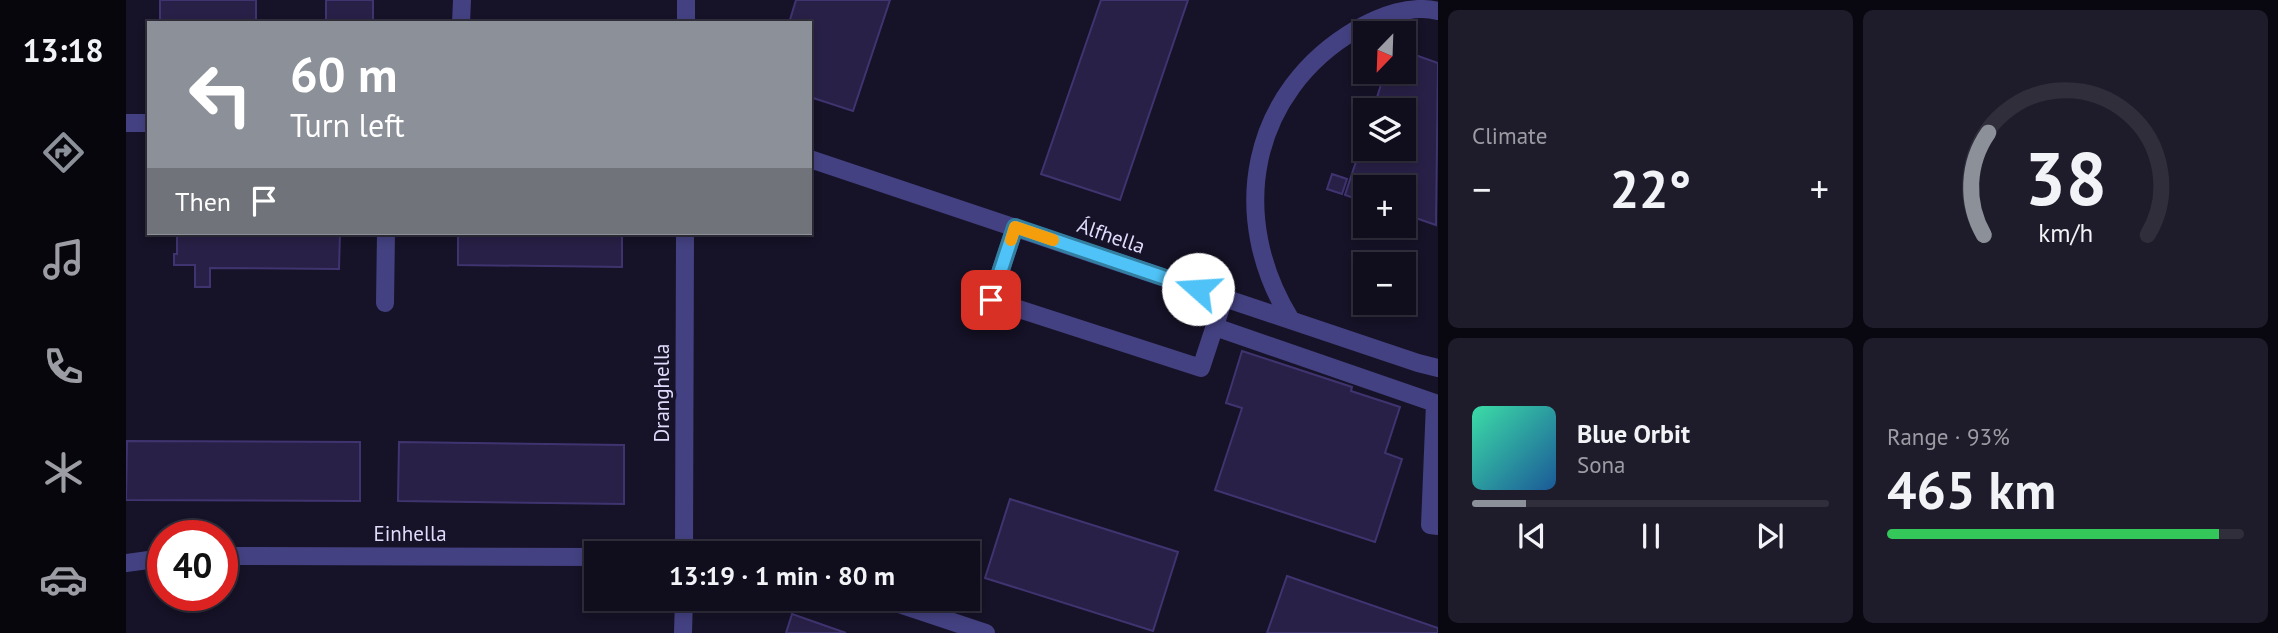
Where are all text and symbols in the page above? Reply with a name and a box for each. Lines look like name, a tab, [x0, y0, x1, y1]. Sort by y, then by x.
north arrow	[1353, 21, 1416, 84]
map controls	[1353, 21, 1416, 315]
text: 13:18	[22, 29, 104, 71]
text: 60 m	[290, 42, 397, 106]
icon: left	[175, 49, 266, 140]
button: layers	[1353, 98, 1416, 161]
text: Turn left	[290, 104, 405, 146]
text: Climate	[1472, 121, 1547, 150]
icon: directions	[39, 128, 88, 177]
text: 38	[2024, 131, 2107, 225]
text: 22°	[1610, 155, 1691, 222]
text: −	[1472, 164, 1491, 213]
text: +	[1810, 164, 1829, 213]
button: +	[1353, 175, 1416, 238]
icon: arrive	[245, 182, 283, 220]
text: Then	[175, 185, 231, 218]
street label: Álfhella	[1074, 211, 1149, 260]
text: km/h	[2038, 217, 2093, 249]
icon: music	[39, 235, 88, 284]
position arrow	[1161, 252, 1235, 326]
button: −	[1353, 252, 1416, 315]
pin	[961, 270, 1021, 330]
icon: arrive	[972, 281, 1010, 319]
icon: phone	[39, 342, 88, 391]
street label: Dranghella	[648, 344, 675, 442]
text: Blue Orbit	[1577, 417, 1690, 450]
text: Range · 93%	[1887, 422, 2010, 451]
icon: climate	[39, 448, 88, 497]
text: Sona	[1577, 450, 1626, 479]
text: 465 km	[1887, 456, 2056, 523]
icon: previous	[1513, 517, 1551, 555]
icon: pause	[1632, 517, 1670, 555]
icon: next	[1751, 517, 1789, 555]
speed limit sign: 40	[147, 520, 238, 611]
street label: Einhella	[373, 520, 447, 547]
icon: car	[39, 555, 88, 604]
text: 13:19 · 1 min · 80 m	[669, 559, 895, 592]

